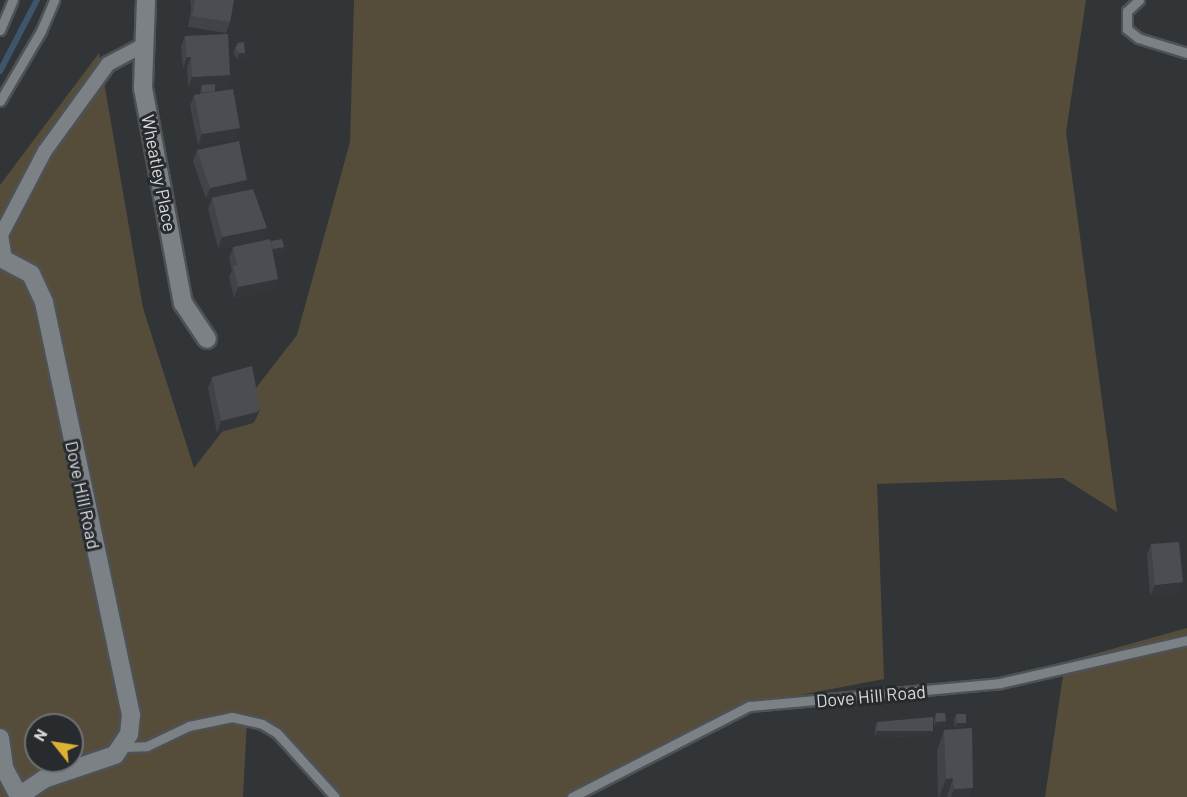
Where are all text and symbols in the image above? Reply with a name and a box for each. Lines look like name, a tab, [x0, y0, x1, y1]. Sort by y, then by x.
street label: Wheatley Place	[137, 113, 181, 233]
street label: Dove Hill Road	[61, 439, 105, 551]
street label: Dove Hill Road	[815, 680, 927, 712]
north arrow	[24, 713, 84, 773]
text: N	[29, 725, 51, 744]

